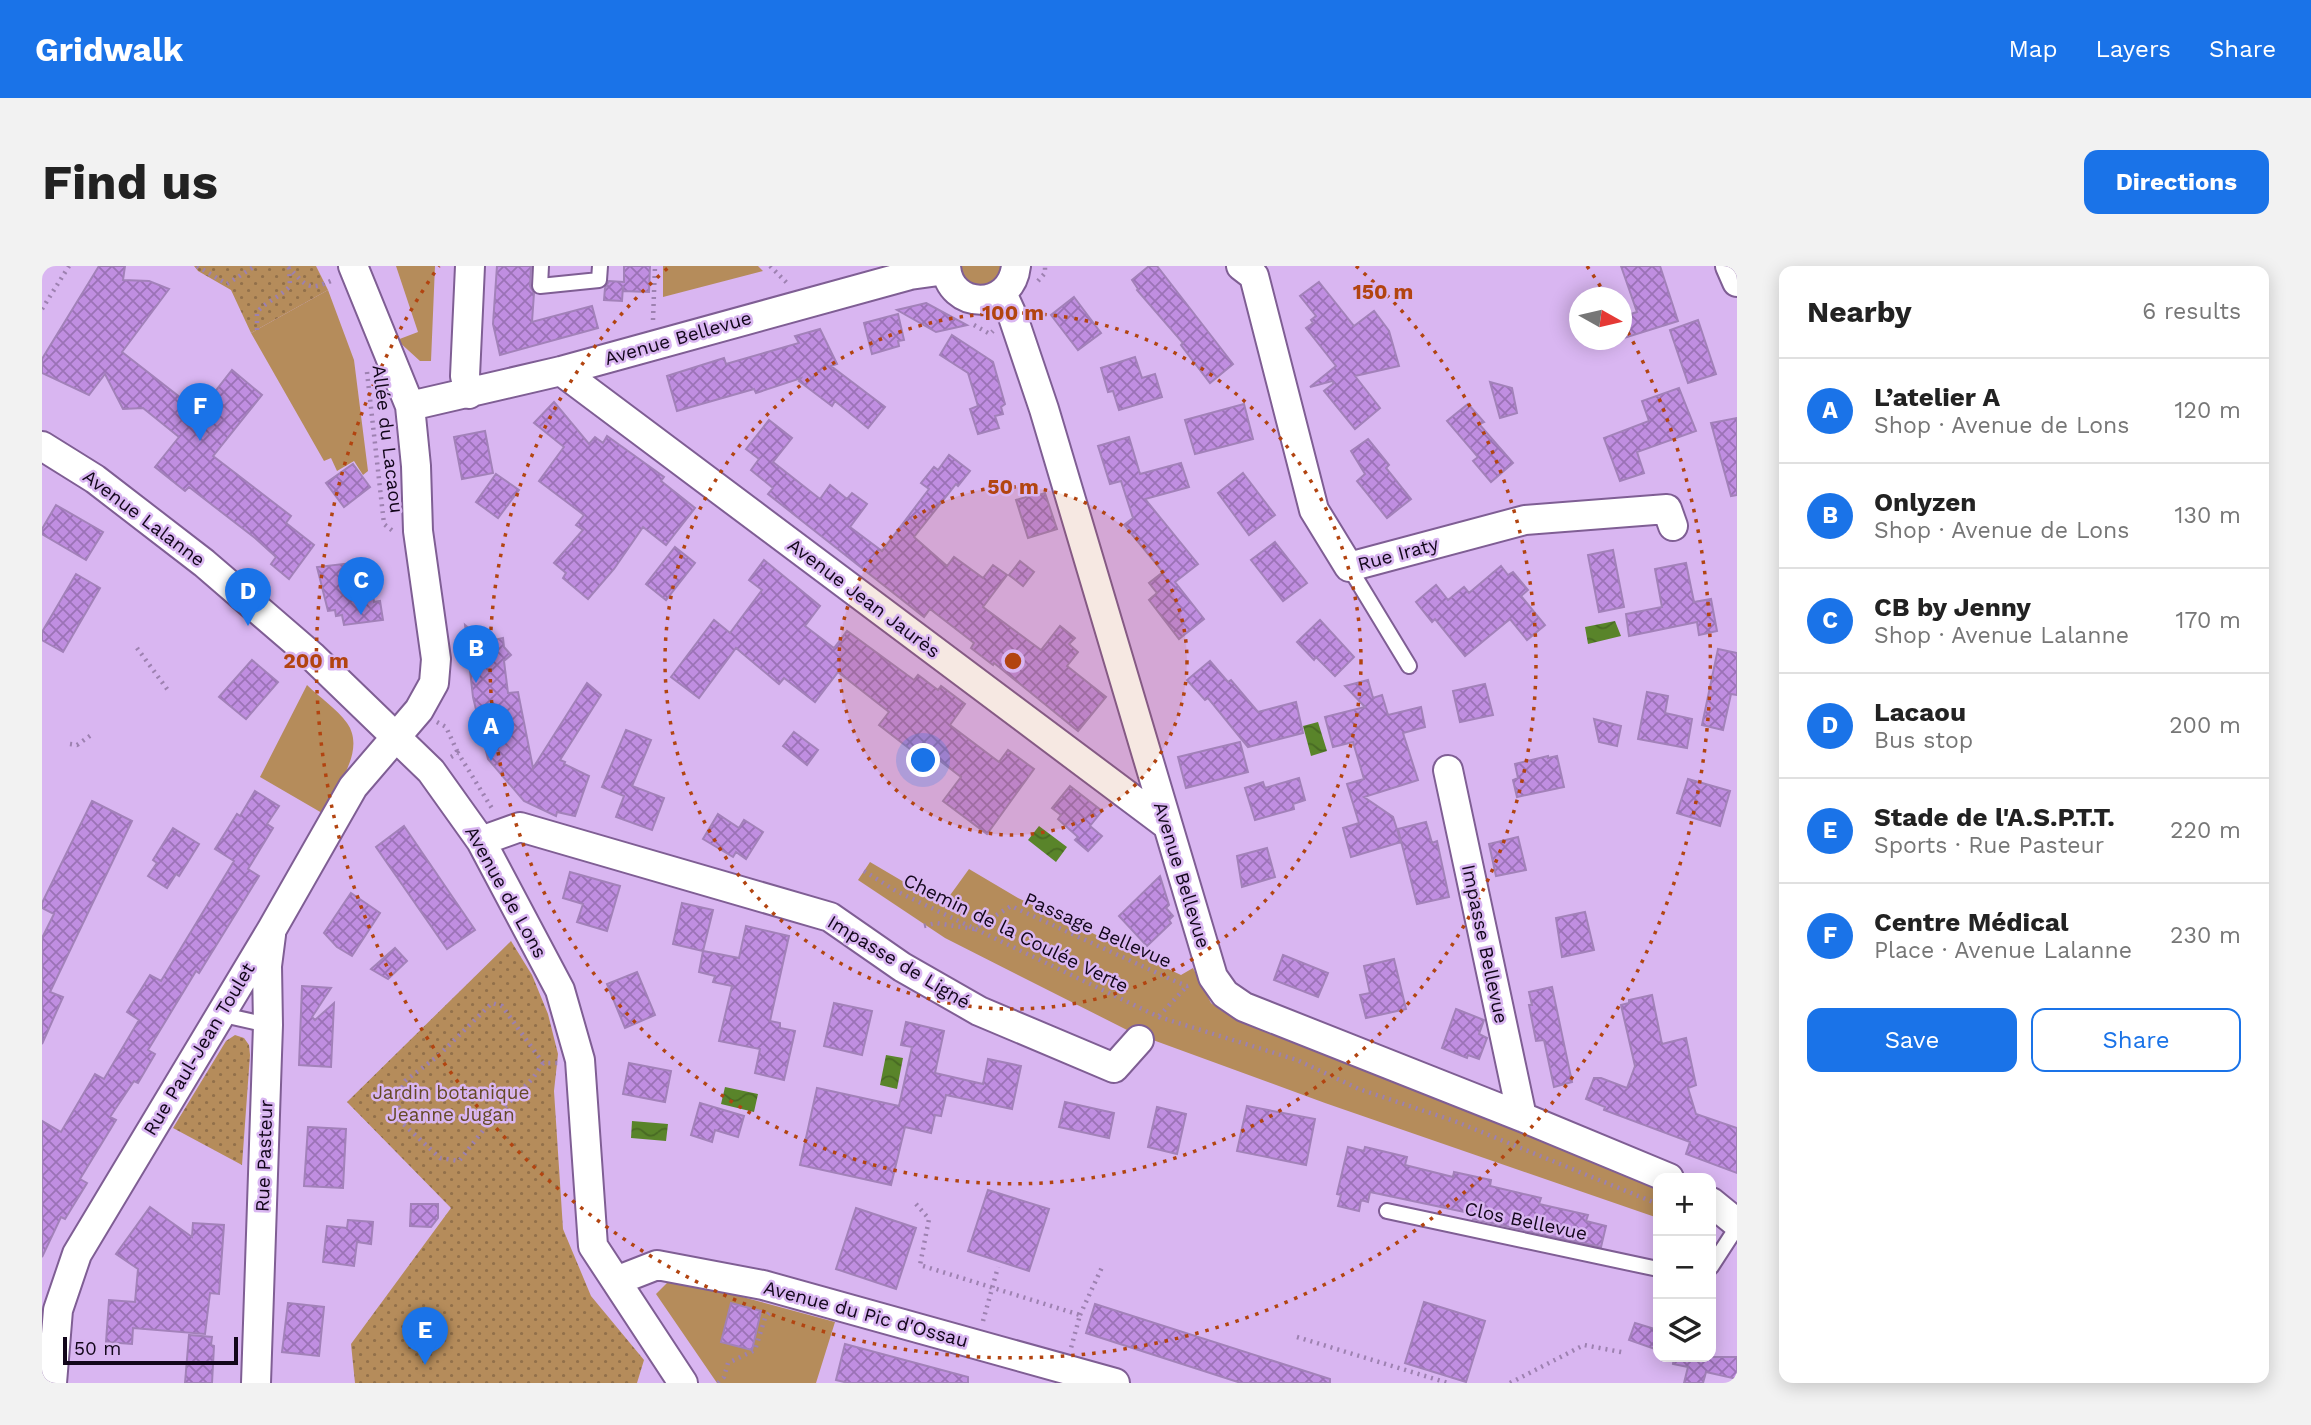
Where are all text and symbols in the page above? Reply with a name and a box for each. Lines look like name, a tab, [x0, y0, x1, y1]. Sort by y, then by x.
text: Gridwalk	[35, 30, 183, 69]
text: Map	[2009, 35, 2057, 63]
text: Layers	[2095, 35, 2171, 63]
text: Share	[2209, 35, 2276, 63]
button: Directions	[2084, 150, 2269, 214]
text: Find us	[42, 153, 218, 211]
text: 150 m	[1353, 279, 1413, 304]
north arrow	[1569, 287, 1632, 350]
text: Nearby	[1807, 294, 1912, 329]
text: 6 results	[2142, 298, 2241, 325]
text: 100 m	[982, 300, 1044, 325]
street label: Avenue Bellevue	[602, 306, 754, 370]
street label: Allée du Lacaou	[367, 363, 409, 515]
text: L’atelier A	[1874, 382, 2000, 412]
pin: F	[177, 383, 223, 441]
text: A	[1822, 397, 1838, 424]
text: 120 m	[2175, 397, 2241, 424]
text: Shop · Avenue de Lons	[1874, 412, 2129, 439]
street label: Avenue Lalanne	[78, 465, 210, 571]
text: 50 m	[987, 474, 1039, 499]
text: Onlyzen	[1874, 487, 1976, 517]
text: B	[1822, 502, 1838, 529]
text: 130 m	[2175, 502, 2241, 529]
text: Shop · Avenue de Lons	[1874, 517, 2129, 544]
street label: Rue Iraty	[1355, 532, 1441, 576]
street label: Avenue Jean Jaurès	[783, 533, 945, 663]
pin: C	[338, 557, 384, 615]
pin: D	[225, 568, 271, 626]
text: CB by Jenny	[1874, 592, 2031, 622]
text: C	[1822, 607, 1838, 634]
text: 170 m	[2176, 607, 2241, 634]
text: Shop · Avenue Lalanne	[1874, 622, 2129, 649]
pin: B	[453, 625, 499, 683]
text: 200 m	[283, 648, 349, 673]
centre of rings	[1001, 649, 1025, 673]
text: Lacaou	[1874, 697, 1966, 727]
pin: A	[468, 703, 514, 761]
text: D	[1822, 712, 1838, 739]
text: 200 m	[2169, 712, 2241, 739]
text: Bus stop	[1874, 727, 1973, 754]
your location	[906, 743, 940, 777]
street label: Avenue Bellevue	[1149, 799, 1215, 951]
text: Stade de l'A.S.P.T.T.	[1874, 802, 2115, 832]
text: E	[1823, 817, 1837, 844]
text: 220 m	[2170, 817, 2241, 844]
street label: Avenue de Lons	[460, 822, 552, 962]
text: Sports · Rue Pasteur	[1874, 832, 2104, 859]
street label: Impasse Bellevue	[1457, 862, 1513, 1026]
street label: Chemin de la Coulée Verte	[900, 868, 1132, 998]
street label: Passage Bellevue	[1021, 887, 1175, 973]
text: Centre Médical	[1874, 907, 2068, 937]
street label: Impasse de Ligné	[823, 910, 975, 1014]
text: F	[1823, 922, 1837, 949]
text: 230 m	[2170, 922, 2241, 949]
text: Place · Avenue Lalanne	[1874, 937, 2132, 964]
street label: Rue Paul-Jean Toulet	[138, 958, 260, 1140]
button: Save	[1807, 1008, 2017, 1072]
button: Share	[2031, 1008, 2241, 1072]
park label: Jardin botanique Jeanne Jugan	[372, 1081, 530, 1126]
street label: Rue Pasteur	[251, 1099, 277, 1213]
map controls	[1653, 1173, 1716, 1362]
button: +	[1653, 1173, 1716, 1236]
street label: Clos Bellevue	[1462, 1197, 1590, 1245]
button: −	[1653, 1236, 1716, 1299]
street label: Avenue du Pic d'Ossau	[761, 1276, 971, 1352]
button: layers	[1653, 1299, 1716, 1362]
pin: E	[402, 1307, 448, 1365]
scale bar	[63, 1334, 238, 1366]
text: 50 m	[74, 1337, 121, 1360]

